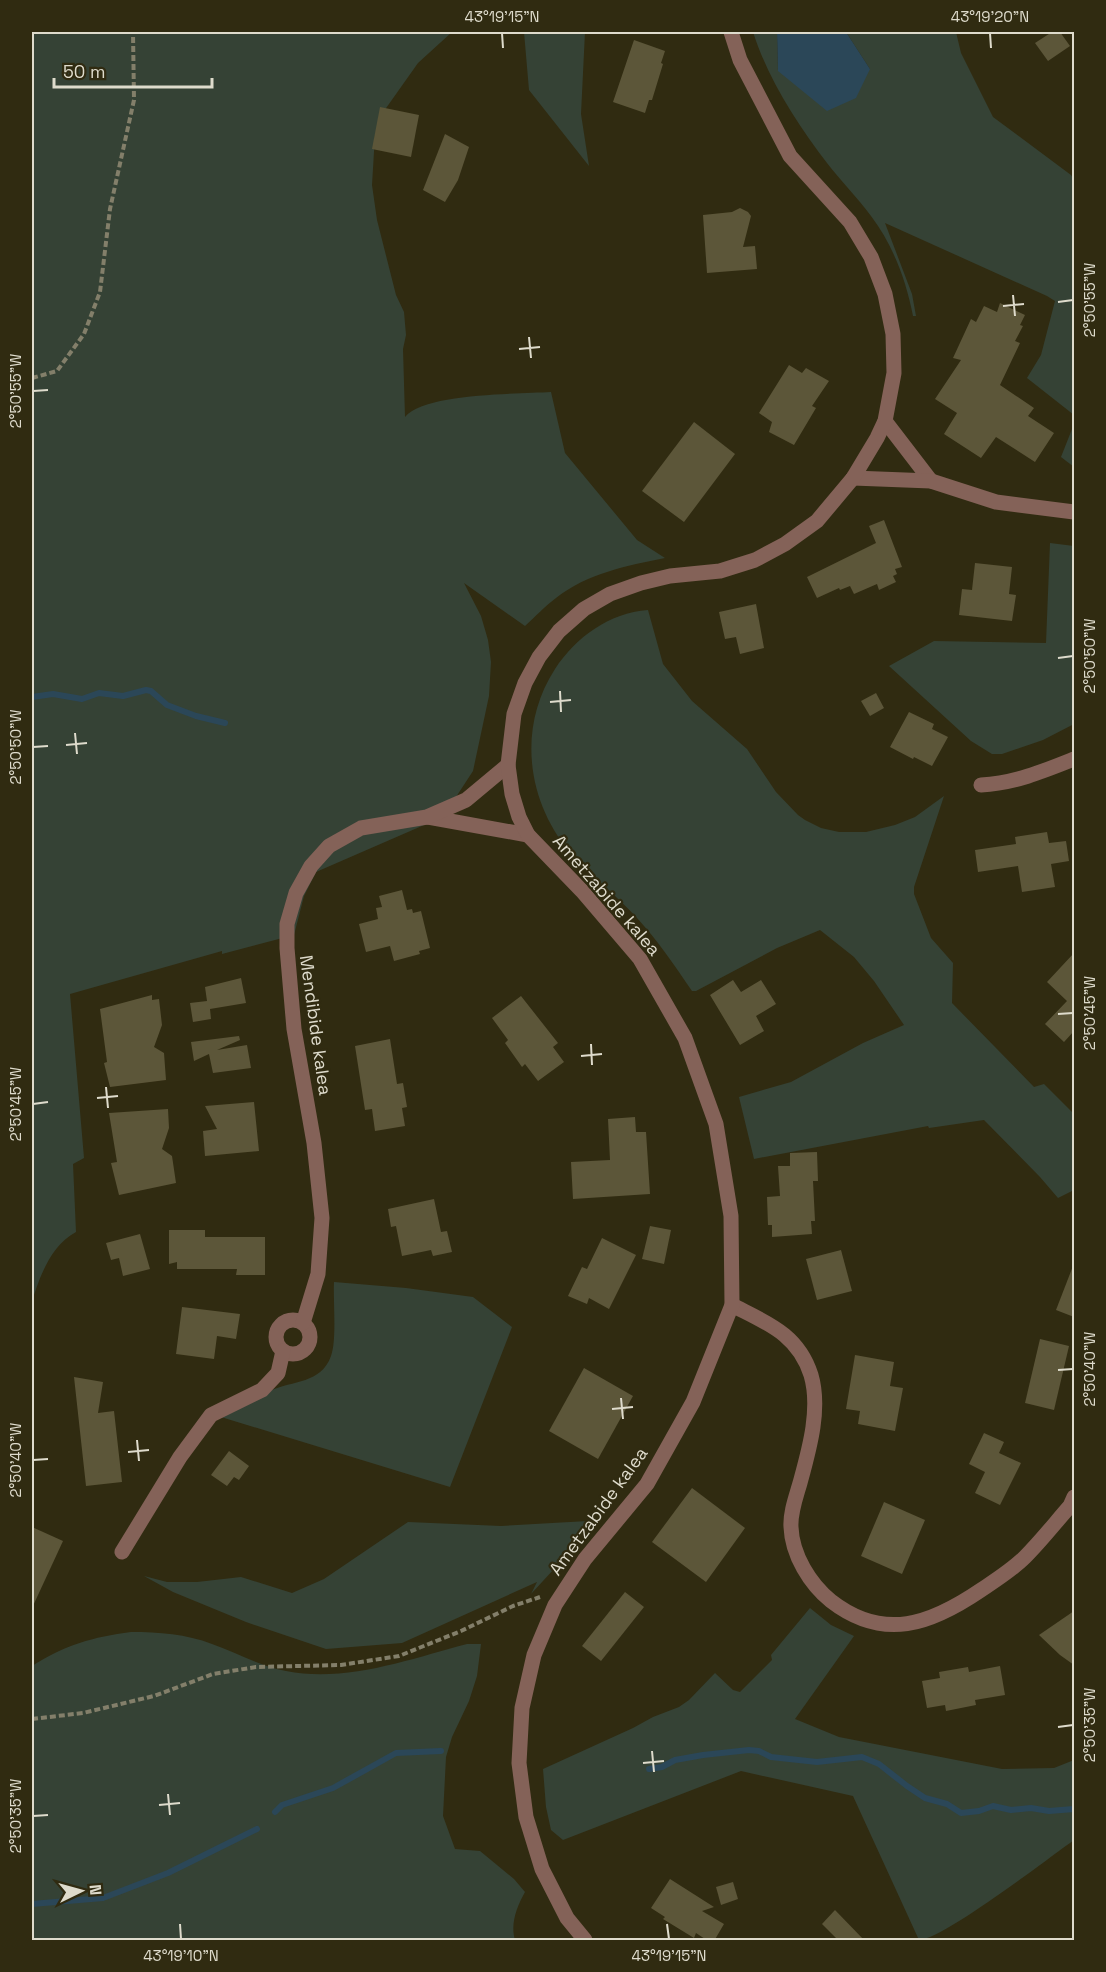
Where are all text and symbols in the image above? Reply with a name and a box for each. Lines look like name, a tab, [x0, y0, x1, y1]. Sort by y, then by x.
text: 43°19'15"N	[465, 7, 539, 26]
text: 43°19'20"N	[951, 7, 1029, 26]
scale bar	[54, 51, 212, 89]
text: 50 m	[63, 60, 105, 83]
text: 2°50'55"W	[1080, 263, 1099, 337]
text: 2°50'55"W	[6, 354, 25, 428]
text: 2°50'50"W	[1080, 618, 1099, 694]
text: 2°50'50"W	[6, 709, 25, 785]
street label: Ametzabide kalea	[548, 830, 666, 960]
street label: Mendibide kalea	[295, 953, 337, 1097]
text: 2°50'45"W	[1080, 976, 1099, 1050]
text: 2°50'45"W	[6, 1067, 25, 1141]
text: 2°50'40"W	[1080, 1332, 1099, 1407]
text: 2°50'40"W	[6, 1423, 25, 1498]
street label: Ametzabide kalea	[544, 1442, 652, 1580]
text: 2°50'35"W	[1080, 1688, 1099, 1762]
text: 2°50'35"W	[6, 1779, 25, 1853]
north arrow	[51, 1861, 111, 1921]
text: N	[85, 1883, 106, 1896]
text: 43°19'10"N	[143, 1946, 219, 1965]
text: 43°19'15"N	[632, 1946, 706, 1965]

